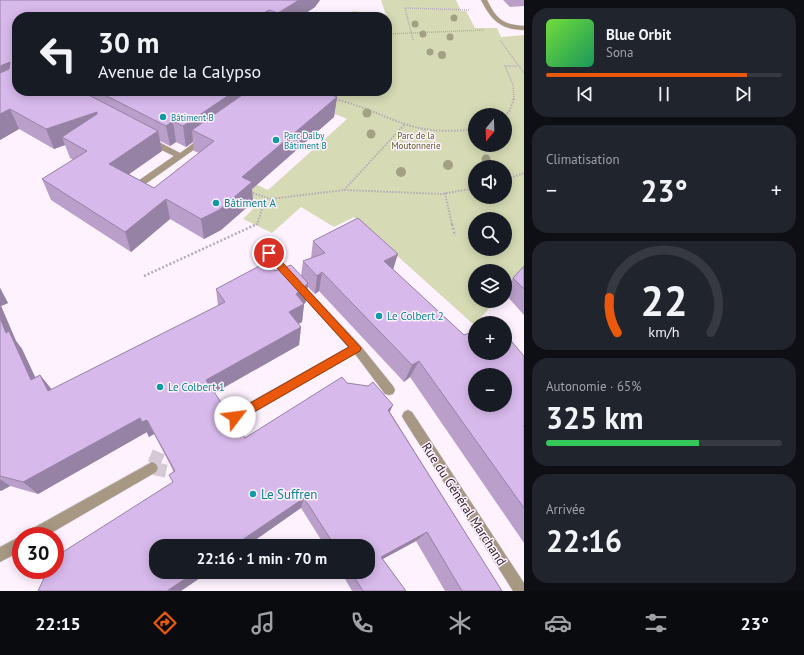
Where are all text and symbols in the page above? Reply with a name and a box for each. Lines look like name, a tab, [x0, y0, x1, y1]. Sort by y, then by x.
text: 30 m	[98, 24, 159, 61]
text: Blue Orbit	[606, 25, 671, 44]
icon: left	[32, 28, 84, 80]
text: Sona	[606, 44, 633, 61]
text: Avenue de la Calypso	[98, 60, 261, 83]
icon: previous	[574, 83, 596, 105]
icon: pause	[653, 83, 675, 105]
icon: next	[732, 83, 754, 105]
north arrow	[468, 108, 512, 152]
map controls	[468, 108, 512, 412]
marker: Bâtiment B	[158, 112, 168, 122]
place label: Bâtiment B	[171, 112, 214, 123]
place label: Parc Dalby Bâtiment B	[284, 130, 327, 151]
park label: Parc de la Moutonnerie	[391, 130, 441, 151]
marker: Parc Dalby Bâtiment B	[271, 135, 281, 145]
text: Climatisation	[546, 151, 620, 168]
button: sound	[468, 160, 512, 204]
text: 23°	[640, 171, 688, 210]
text: −	[546, 176, 557, 204]
text: +	[771, 176, 782, 204]
place label: Bâtiment A	[224, 196, 276, 210]
marker: Bâtiment A	[211, 198, 221, 208]
button: search	[468, 212, 512, 256]
pin	[252, 236, 286, 270]
icon: arrive	[258, 242, 280, 264]
button: layers	[468, 264, 512, 308]
text: 22	[640, 274, 688, 327]
place label: Le Colbert 2	[387, 309, 444, 323]
marker: Le Colbert 2	[374, 311, 384, 321]
button: +	[468, 316, 512, 360]
text: km/h	[648, 322, 680, 341]
button: −	[468, 368, 512, 412]
text: Autonomie · 65%	[546, 378, 641, 395]
place label: Le Colbert 1	[168, 380, 225, 394]
marker: Le Colbert 1	[155, 382, 165, 392]
position arrow	[214, 396, 256, 438]
text: 325 km	[546, 398, 644, 437]
street label: Rue du Général Marchand	[418, 439, 510, 569]
place label: Le Suffren	[261, 486, 317, 503]
marker: Le Suffren	[248, 489, 258, 499]
text: Arrivée	[546, 501, 585, 518]
text: 22:16	[546, 521, 622, 560]
speed limit sign: 30	[12, 527, 64, 579]
text: 22:16 · 1 min · 70 m	[197, 549, 327, 568]
icon: directions	[151, 609, 179, 637]
icon: music	[249, 609, 277, 637]
icon: phone	[348, 609, 376, 637]
icon: climate	[446, 609, 474, 637]
icon: car	[544, 609, 572, 637]
icon: filters	[642, 609, 670, 637]
text: 22:15	[35, 612, 81, 635]
text: 23°	[741, 612, 769, 635]

